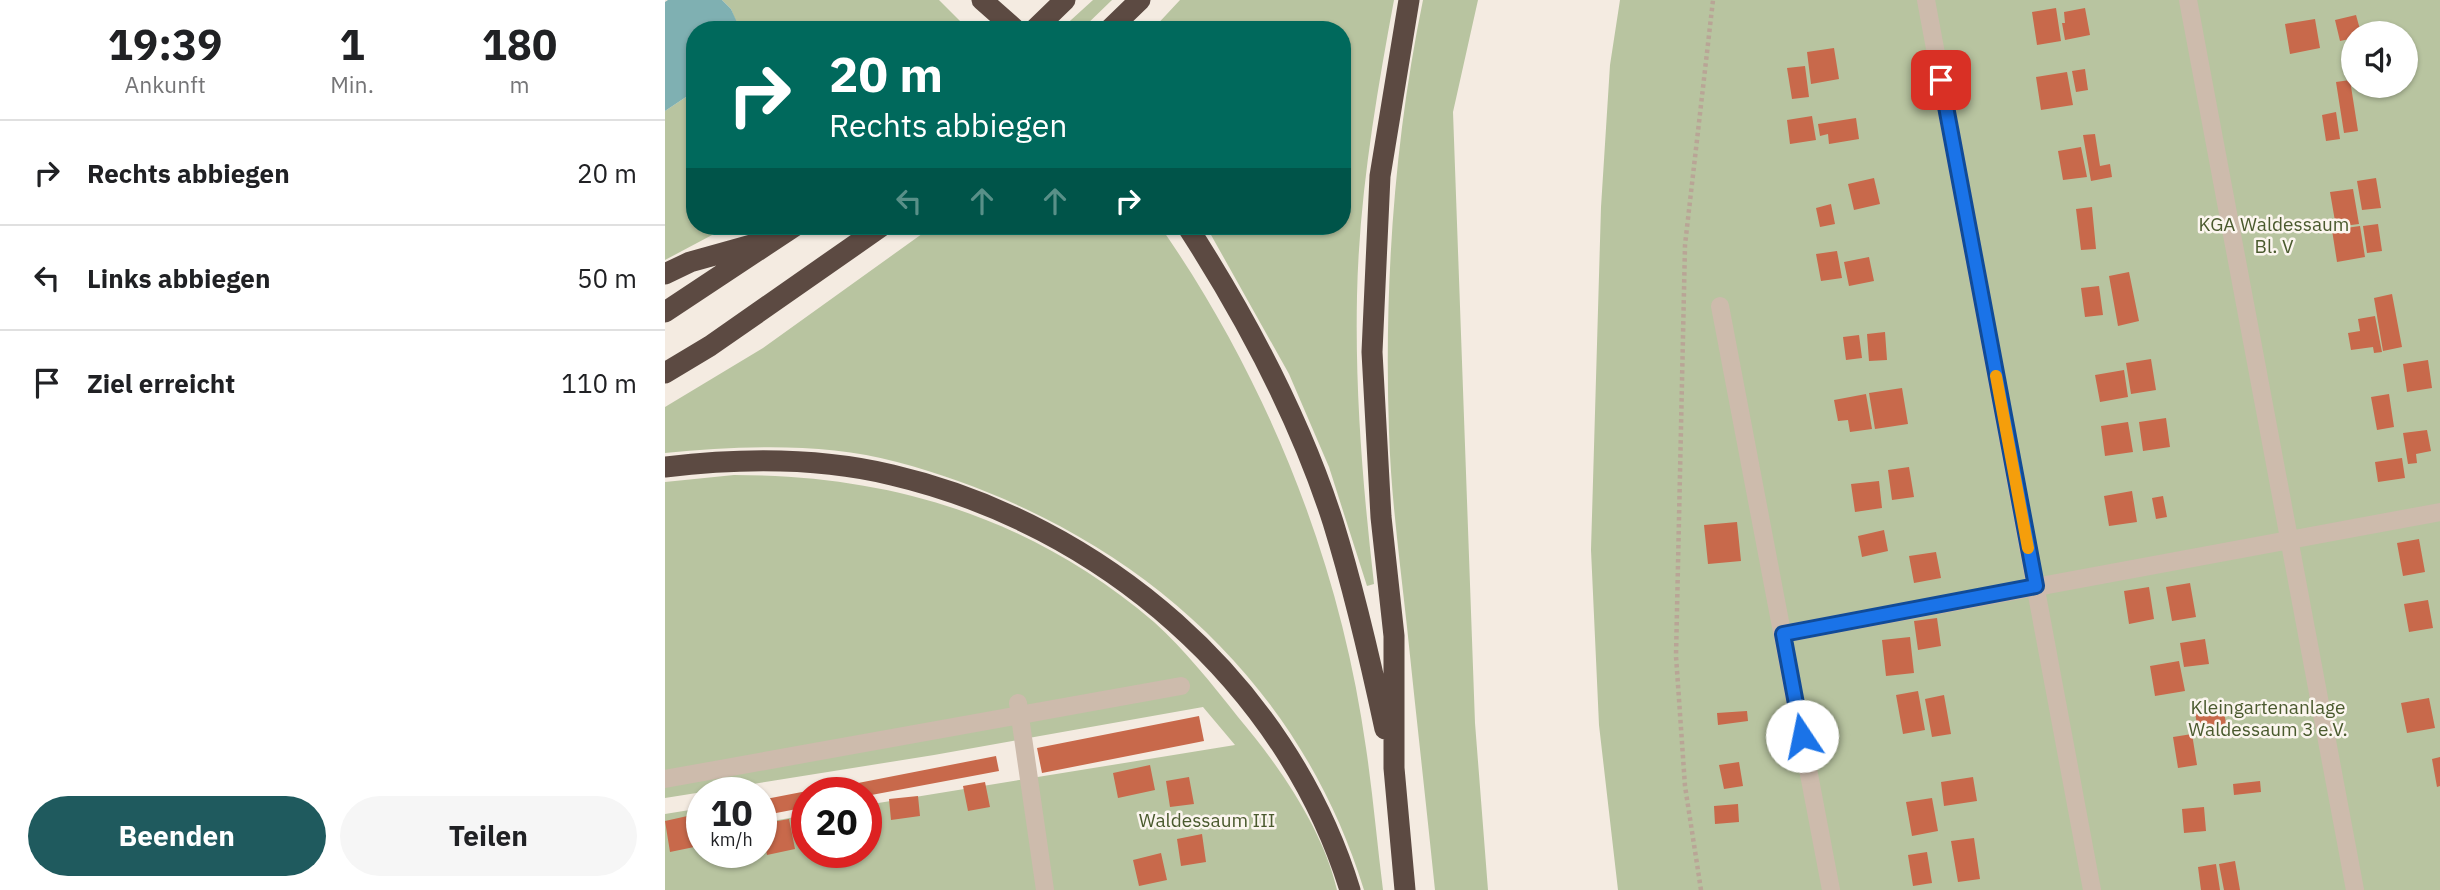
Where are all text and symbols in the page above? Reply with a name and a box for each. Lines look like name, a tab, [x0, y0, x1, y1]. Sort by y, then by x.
text: 19:39	[108, 17, 222, 72]
text: 1	[339, 17, 365, 72]
text: 180	[482, 17, 557, 72]
map controls	[2341, 21, 2418, 98]
button: sound	[2341, 21, 2418, 98]
text: 20 m	[829, 42, 943, 105]
icon: right	[714, 49, 805, 140]
pin	[1911, 50, 1971, 110]
icon: arrive	[1922, 61, 1960, 99]
text: Ankunft	[124, 69, 206, 99]
text: Min.	[330, 69, 374, 99]
text: m	[509, 69, 529, 99]
text: Rechts abbiegen	[829, 104, 1067, 146]
icon: right	[28, 154, 66, 192]
text: Rechts abbiegen	[87, 156, 290, 190]
text: 20 m	[577, 156, 637, 190]
icon: left	[890, 182, 928, 220]
icon: ahead	[963, 182, 1001, 220]
icon: ahead	[1036, 182, 1074, 220]
icon: right	[1109, 182, 1147, 220]
park label: KGA Waldessaum Bl. V	[2199, 212, 2349, 258]
icon: left	[28, 259, 66, 297]
text: Links abbiegen	[87, 261, 270, 295]
text: 50 m	[577, 261, 637, 295]
icon: arrive	[28, 364, 66, 402]
text: Ziel erreicht	[87, 366, 235, 400]
text: 110 m	[561, 366, 637, 400]
park label: Kleingartenanlage Waldessaum 3 e.V.	[2188, 695, 2348, 741]
position arrow	[1765, 699, 1839, 773]
speed limit sign: 20	[791, 777, 882, 868]
text: 10	[710, 790, 753, 836]
button: Beenden	[28, 796, 326, 876]
button: Teilen	[340, 796, 637, 876]
park label: Waldessaum III	[1139, 808, 1275, 832]
text: km/h	[710, 828, 753, 851]

